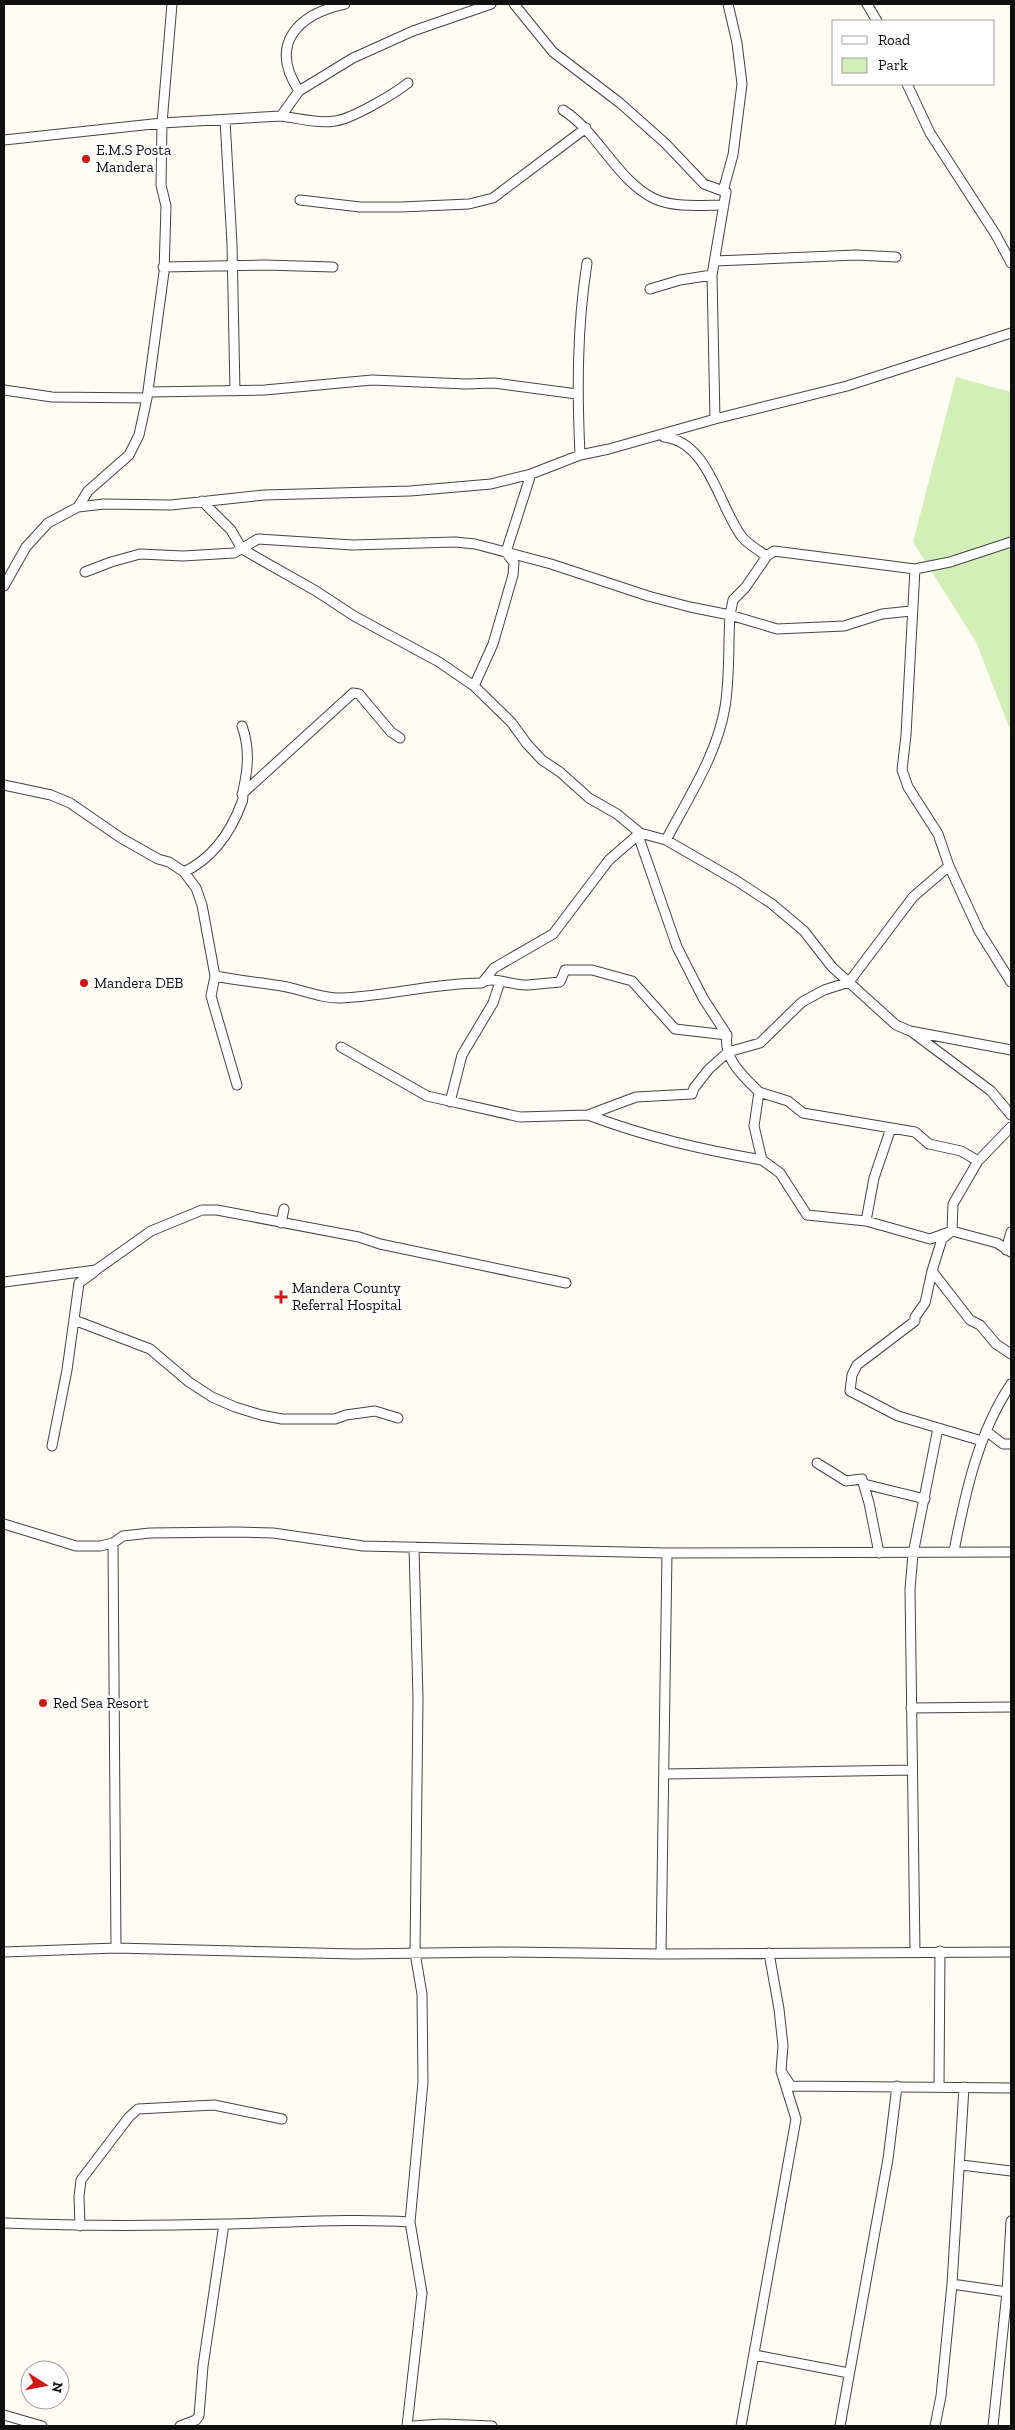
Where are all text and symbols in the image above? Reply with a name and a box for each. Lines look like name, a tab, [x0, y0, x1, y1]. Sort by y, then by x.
legend	[832, 20, 995, 85]
text: Road	[878, 31, 911, 49]
text: Park	[878, 56, 908, 74]
place label: E.M.S Posta Mandera	[96, 141, 171, 176]
marker: E.M.S Posta Mandera	[80, 153, 92, 165]
place label: Mandera DEB	[94, 974, 183, 992]
marker: Mandera DEB	[78, 977, 90, 989]
place label: Mandera County Referral Hospital	[292, 1279, 402, 1314]
marker: Mandera County Referral Hospital	[274, 1290, 288, 1304]
place label: Red Sea Resort	[53, 1694, 149, 1712]
marker: Red Sea Resort	[37, 1697, 49, 1709]
north arrow	[20, 2360, 70, 2410]
text: N	[48, 2381, 67, 2395]

